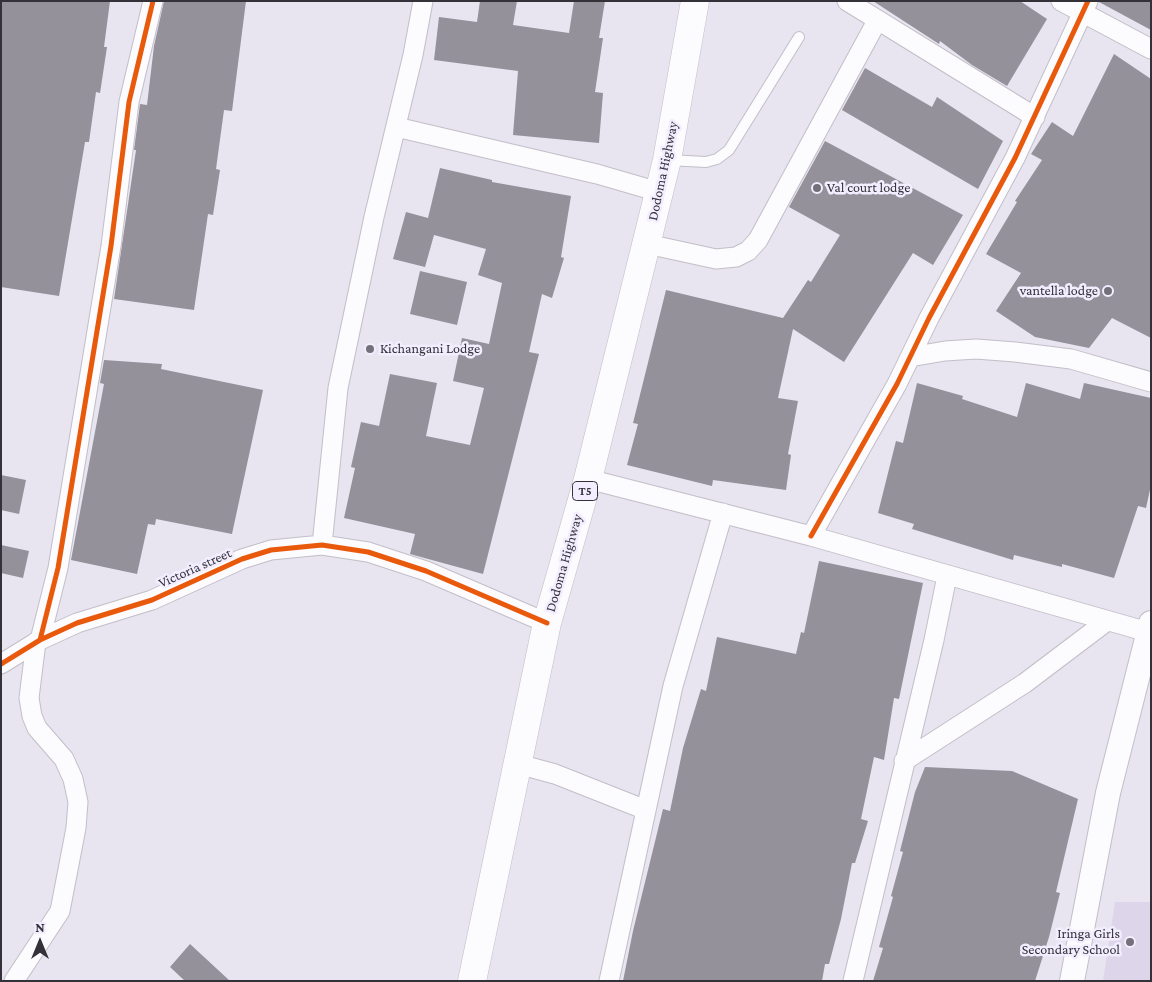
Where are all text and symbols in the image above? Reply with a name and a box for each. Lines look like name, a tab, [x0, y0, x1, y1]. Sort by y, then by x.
street label: Dodoma Highway	[644, 120, 682, 222]
place label: Val court lodge	[827, 180, 910, 196]
marker: Val court lodge	[811, 182, 823, 194]
place label: vantella lodge	[1020, 283, 1098, 299]
marker: vantella lodge	[1102, 285, 1114, 297]
place label: Kichangani Lodge	[380, 341, 480, 357]
marker: Kichangani Lodge	[364, 343, 376, 355]
road number: T5	[572, 482, 598, 501]
street label: Dodoma Highway	[542, 512, 586, 614]
street label: Victoria street	[156, 544, 234, 592]
north arrow	[15, 917, 65, 967]
text: N	[35, 919, 45, 935]
place label: Iringa Girls Secondary School	[1022, 926, 1120, 959]
marker: Iringa Girls Secondary School	[1124, 936, 1136, 948]

